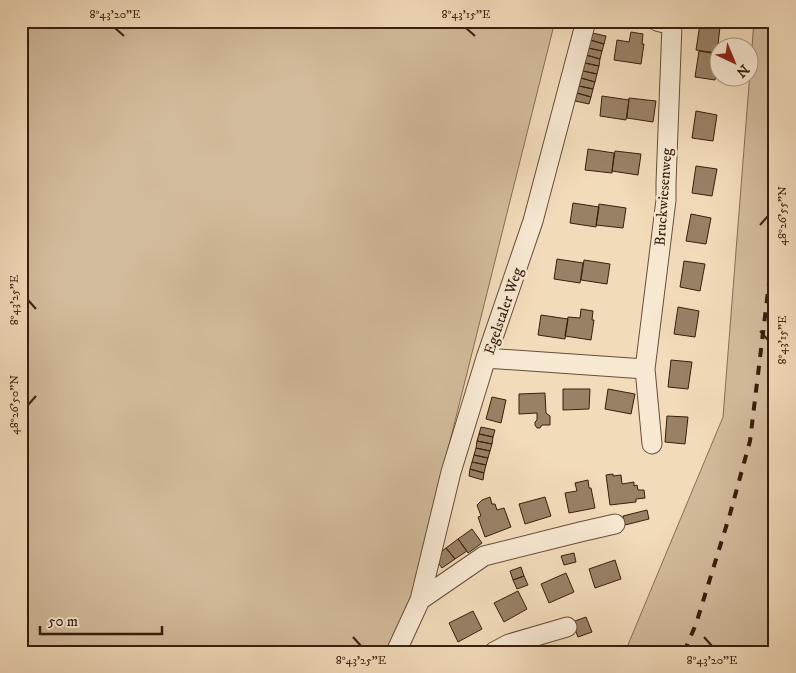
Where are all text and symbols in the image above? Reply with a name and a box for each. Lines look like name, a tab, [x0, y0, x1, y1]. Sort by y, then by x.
text: 8°43'20"E	[89, 7, 141, 22]
text: 8°43'15"E	[441, 7, 491, 22]
north arrow	[708, 38, 758, 88]
text: N	[732, 60, 753, 81]
street label: Bruckwiesenweg	[651, 147, 676, 247]
text: 48°26'55"N	[775, 186, 790, 246]
street label: Egelstaler Weg	[480, 264, 527, 357]
text: 8°43'25"E	[7, 274, 22, 325]
text: 8°43'15"E	[775, 315, 790, 365]
text: 48°26'50"N	[7, 375, 22, 435]
scale bar	[40, 603, 162, 635]
text: 50 m	[48, 612, 78, 631]
text: 8°43'25"E	[336, 653, 387, 668]
text: 8°43'20"E	[686, 653, 738, 668]

